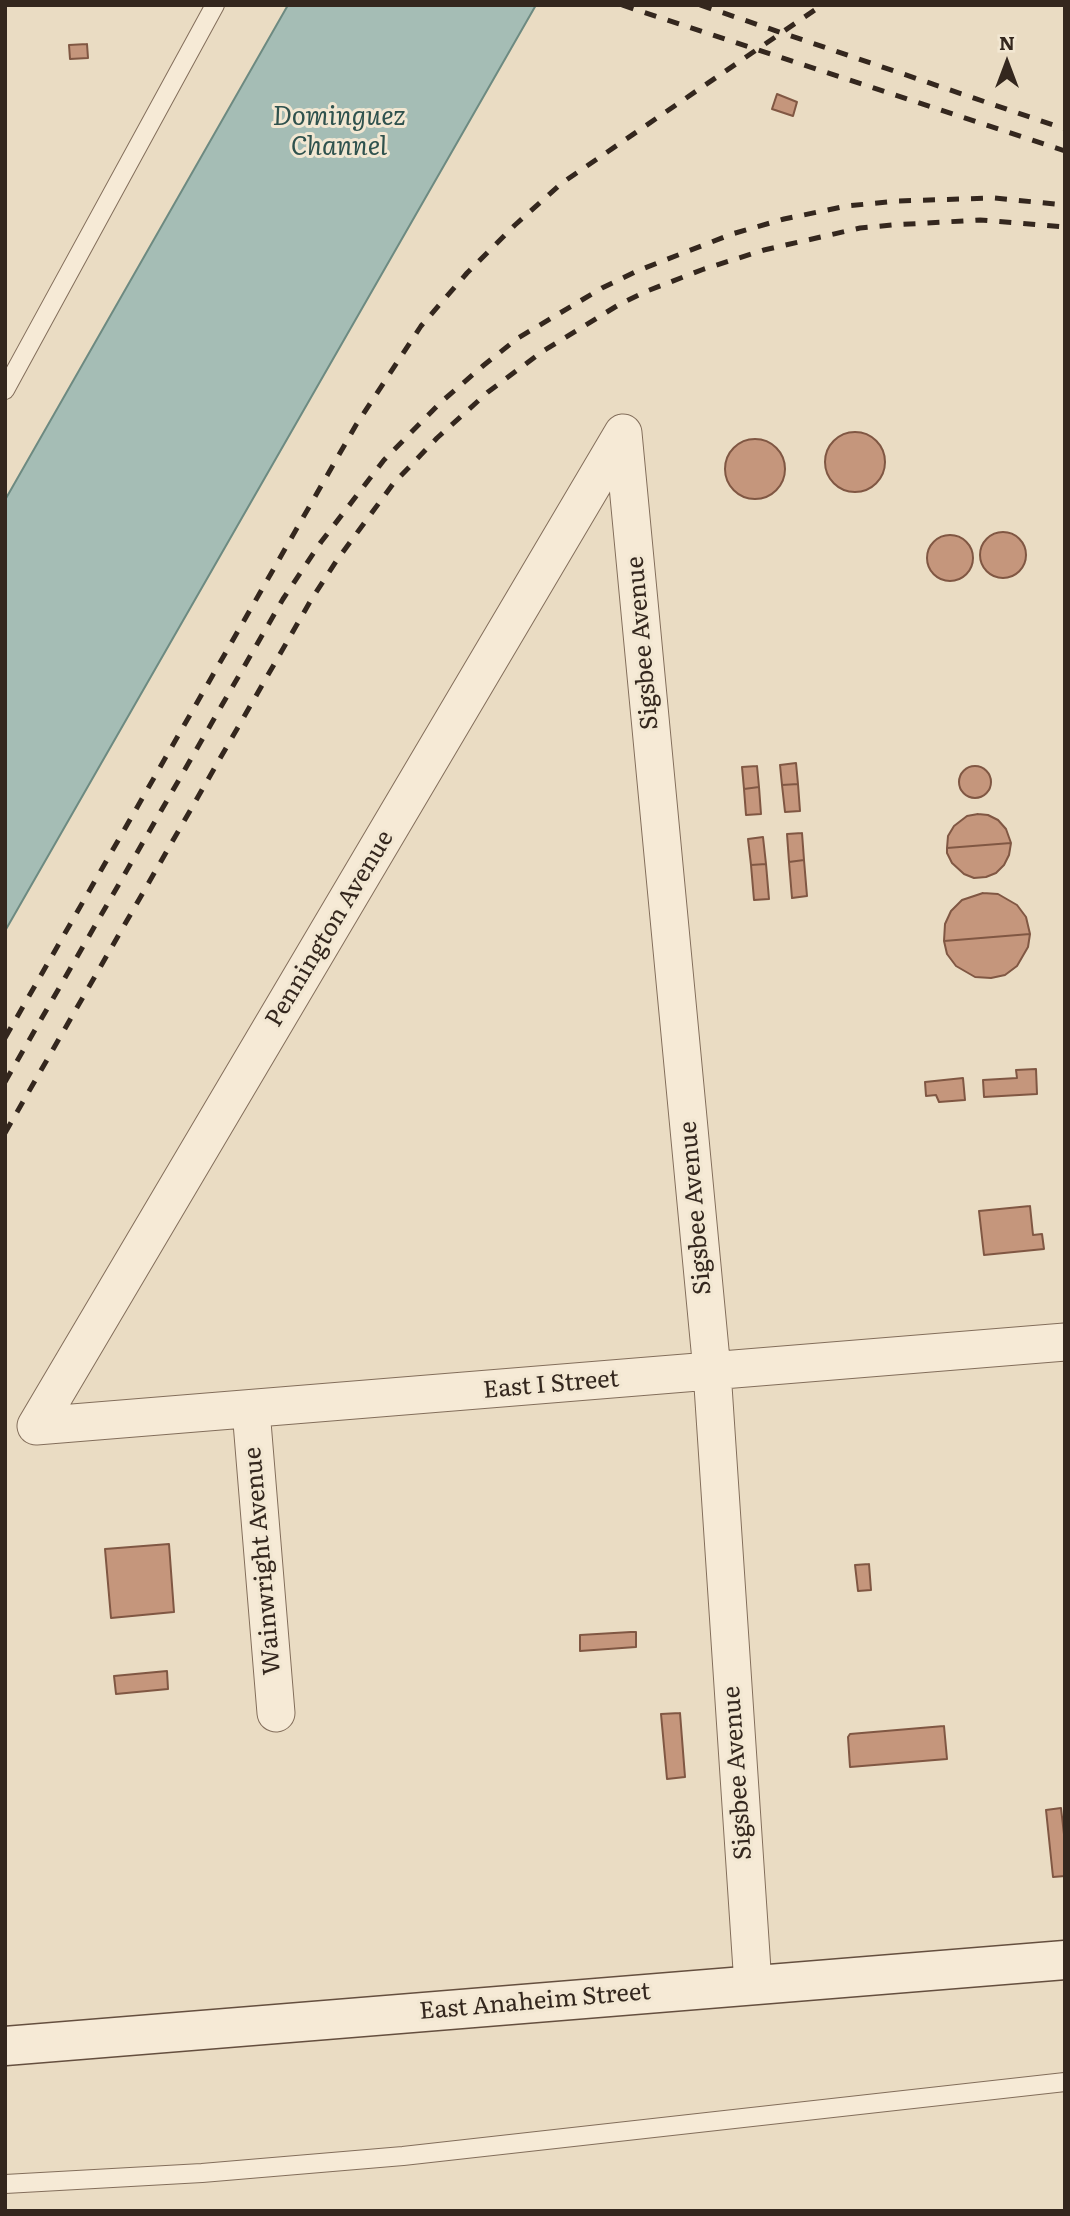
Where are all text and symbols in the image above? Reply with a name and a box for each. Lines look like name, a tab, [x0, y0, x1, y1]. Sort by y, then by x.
north arrow	[972, 28, 1042, 98]
text: N	[999, 28, 1015, 56]
water label: Dominguez Channel	[273, 101, 405, 162]
street label: Sigsbee Avenue	[621, 555, 665, 731]
street label: Pennington Avenue	[260, 826, 400, 1032]
street label: Sigsbee Avenue	[674, 1120, 718, 1296]
street label: East I Street	[482, 1365, 620, 1405]
street label: Wainwright Avenue	[239, 1446, 287, 1676]
street label: Sigsbee Avenue	[718, 1685, 758, 1861]
street label: East Anaheim Street	[418, 1978, 652, 2026]

